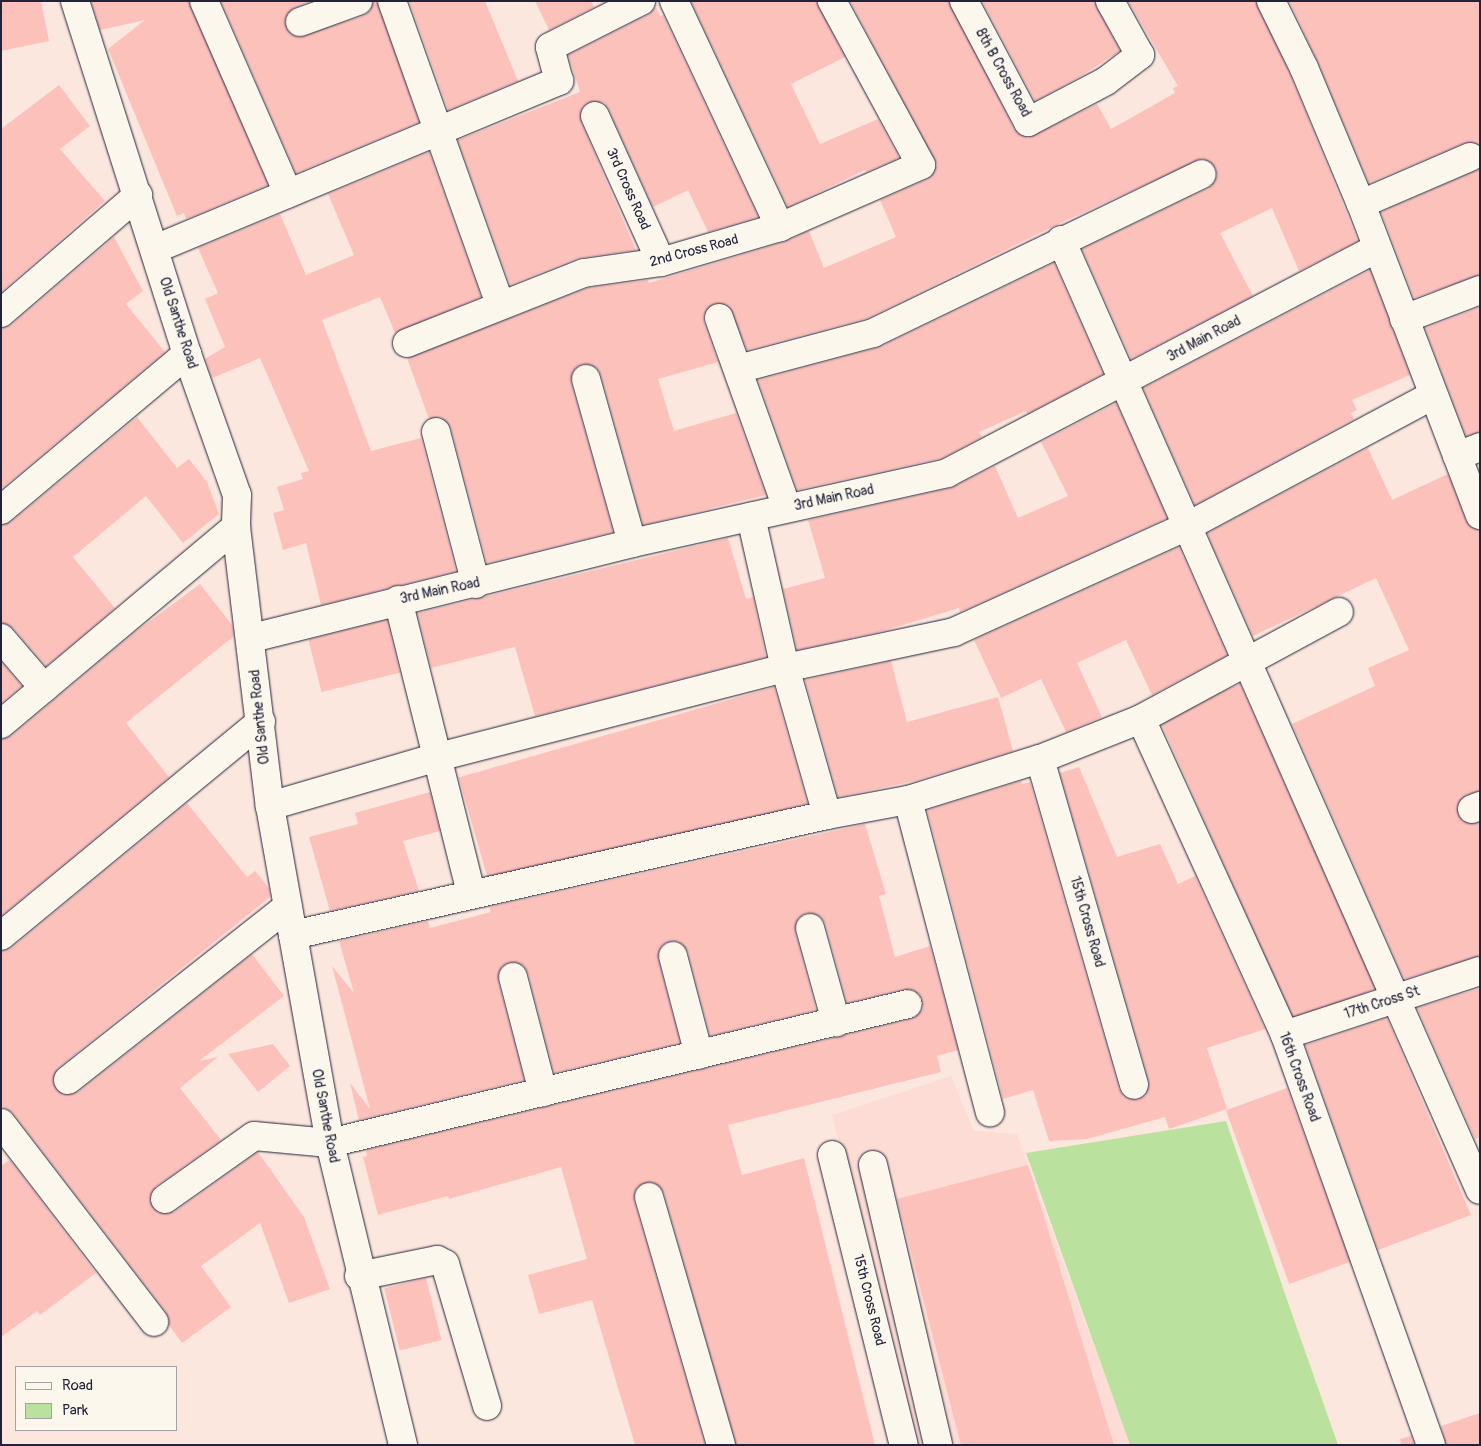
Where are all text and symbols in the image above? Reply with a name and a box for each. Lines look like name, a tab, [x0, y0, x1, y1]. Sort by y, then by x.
street label: 8th B Cross Road	[972, 26, 1034, 120]
street label: 3rd Cross Road	[602, 145, 654, 233]
street label: 2nd Cross Road	[648, 231, 740, 271]
street label: Old Santhe Road	[155, 275, 201, 371]
street label: 3rd Main Road	[1164, 312, 1244, 366]
street label: 3rd Main Road	[792, 481, 876, 515]
street label: 3rd Main Road	[398, 574, 482, 608]
street label: Old Santhe Road	[247, 669, 273, 765]
street label: 15th Cross Road	[1066, 875, 1108, 969]
street label: 17th Cross St	[1342, 983, 1422, 1023]
street label: 16th Cross Road	[1275, 1030, 1323, 1124]
street label: Old Santhe Road	[308, 1068, 342, 1164]
street label: 15th Cross Road	[850, 1252, 888, 1348]
legend	[15, 1366, 178, 1431]
text: Road	[62, 1376, 93, 1395]
text: Park	[62, 1401, 88, 1420]

